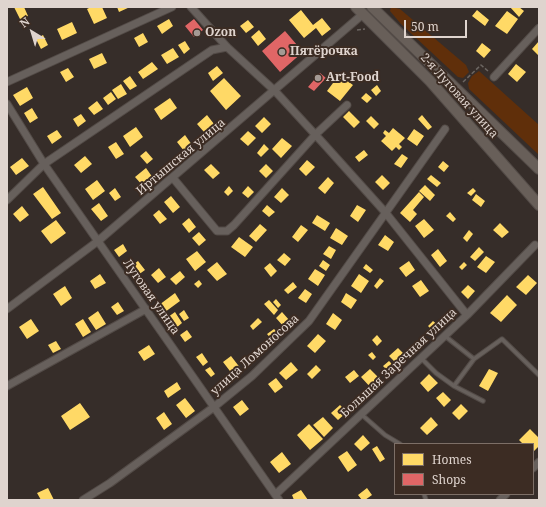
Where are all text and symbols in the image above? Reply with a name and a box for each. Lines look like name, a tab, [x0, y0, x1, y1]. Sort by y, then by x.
north arrow	[12, 12, 52, 52]
scale bar	[406, 12, 469, 38]
text: N	[16, 14, 32, 31]
text: 50 m	[411, 18, 439, 35]
place label: Ozon	[205, 26, 236, 40]
marker: Ozon	[192, 28, 202, 38]
place label: Пятёрочка	[290, 45, 358, 59]
marker: Пятёрочка	[277, 47, 287, 57]
street label: 2-я Луговая улица	[417, 51, 501, 141]
place label: Art-Food	[326, 71, 379, 85]
marker: Art-Food	[313, 73, 323, 83]
street label: Иртышская улица	[134, 116, 228, 198]
street label: Луговая улица	[120, 257, 182, 337]
street label: Большая Заречная улица	[338, 305, 460, 421]
street label: улица Ломоносова	[208, 312, 302, 398]
legend	[394, 443, 534, 495]
text: Homes	[432, 451, 472, 468]
text: Shops	[432, 471, 466, 488]

